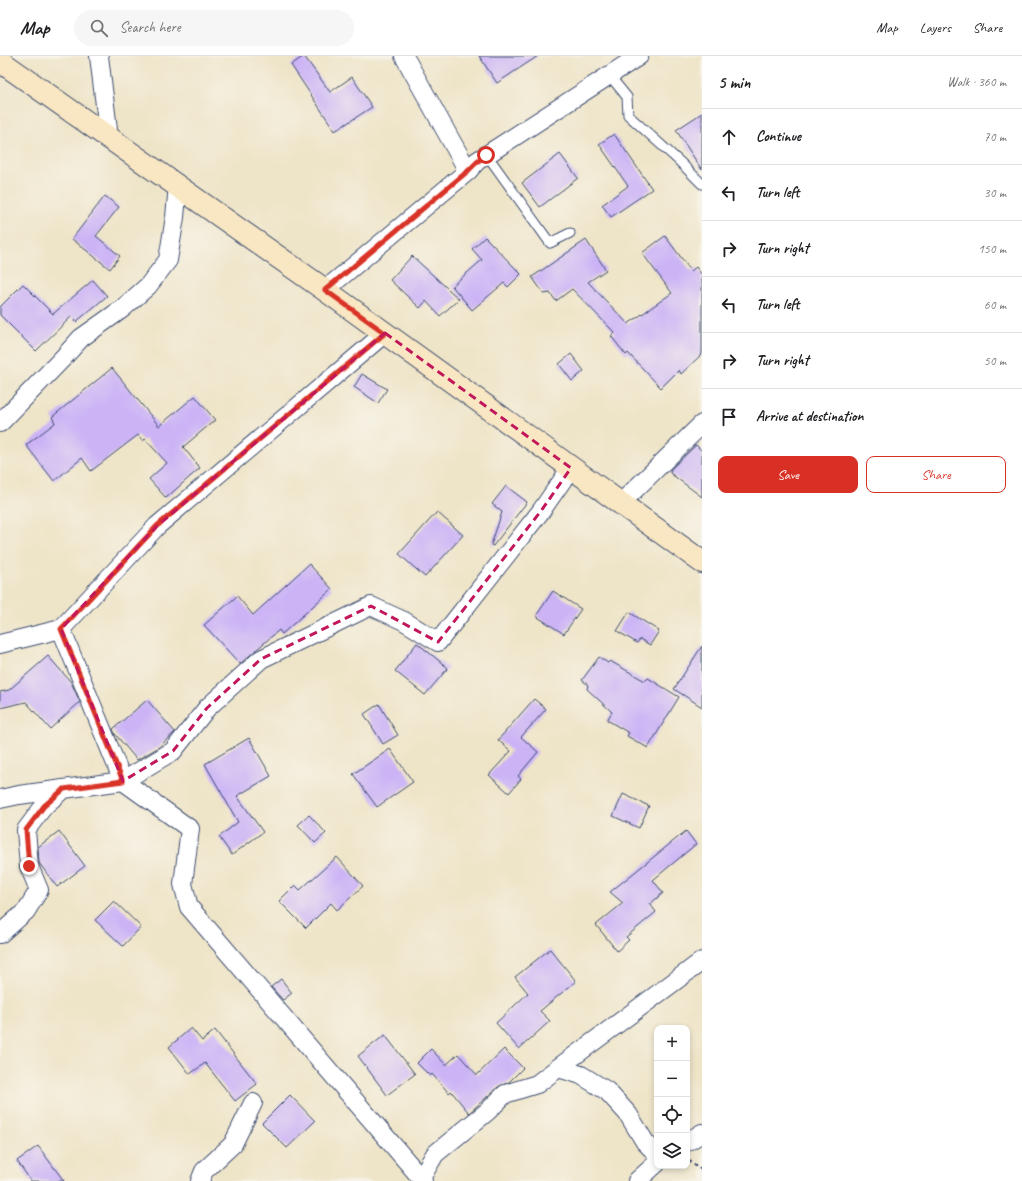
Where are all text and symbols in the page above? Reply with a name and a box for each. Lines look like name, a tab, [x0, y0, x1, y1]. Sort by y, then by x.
search box	[74, 10, 354, 46]
text: Map	[20, 16, 50, 40]
icon: search	[88, 17, 110, 39]
text: Search here	[120, 18, 181, 37]
text: Map	[876, 19, 898, 36]
text: Layers	[920, 19, 951, 36]
text: Share	[973, 19, 1002, 36]
text: 5 min	[718, 72, 750, 93]
text: Walk · 360 m	[947, 74, 1006, 90]
icon: ahead	[718, 126, 740, 148]
text: Continue	[756, 127, 801, 146]
text: 70 m	[984, 129, 1006, 145]
route start	[477, 146, 495, 164]
icon: left	[718, 182, 740, 204]
text: Turn left	[756, 183, 799, 202]
text: 30 m	[984, 185, 1006, 201]
icon: right	[718, 238, 740, 260]
text: Turn right	[756, 239, 809, 258]
text: 150 m	[978, 241, 1006, 257]
icon: left	[718, 294, 740, 316]
text: Turn left	[756, 295, 799, 314]
text: 60 m	[984, 297, 1006, 313]
icon: right	[718, 350, 740, 372]
text: Turn right	[756, 351, 809, 370]
text: 50 m	[984, 353, 1006, 369]
icon: arrive	[718, 406, 740, 428]
text: Arrive at destination	[756, 407, 863, 426]
button: Save	[718, 456, 858, 493]
button: Share	[866, 456, 1006, 493]
route end	[20, 857, 38, 875]
map controls	[654, 1025, 690, 1169]
button: +	[654, 1025, 690, 1061]
button: −	[654, 1061, 690, 1097]
button: locate	[654, 1097, 690, 1133]
button: layers	[654, 1133, 690, 1169]

